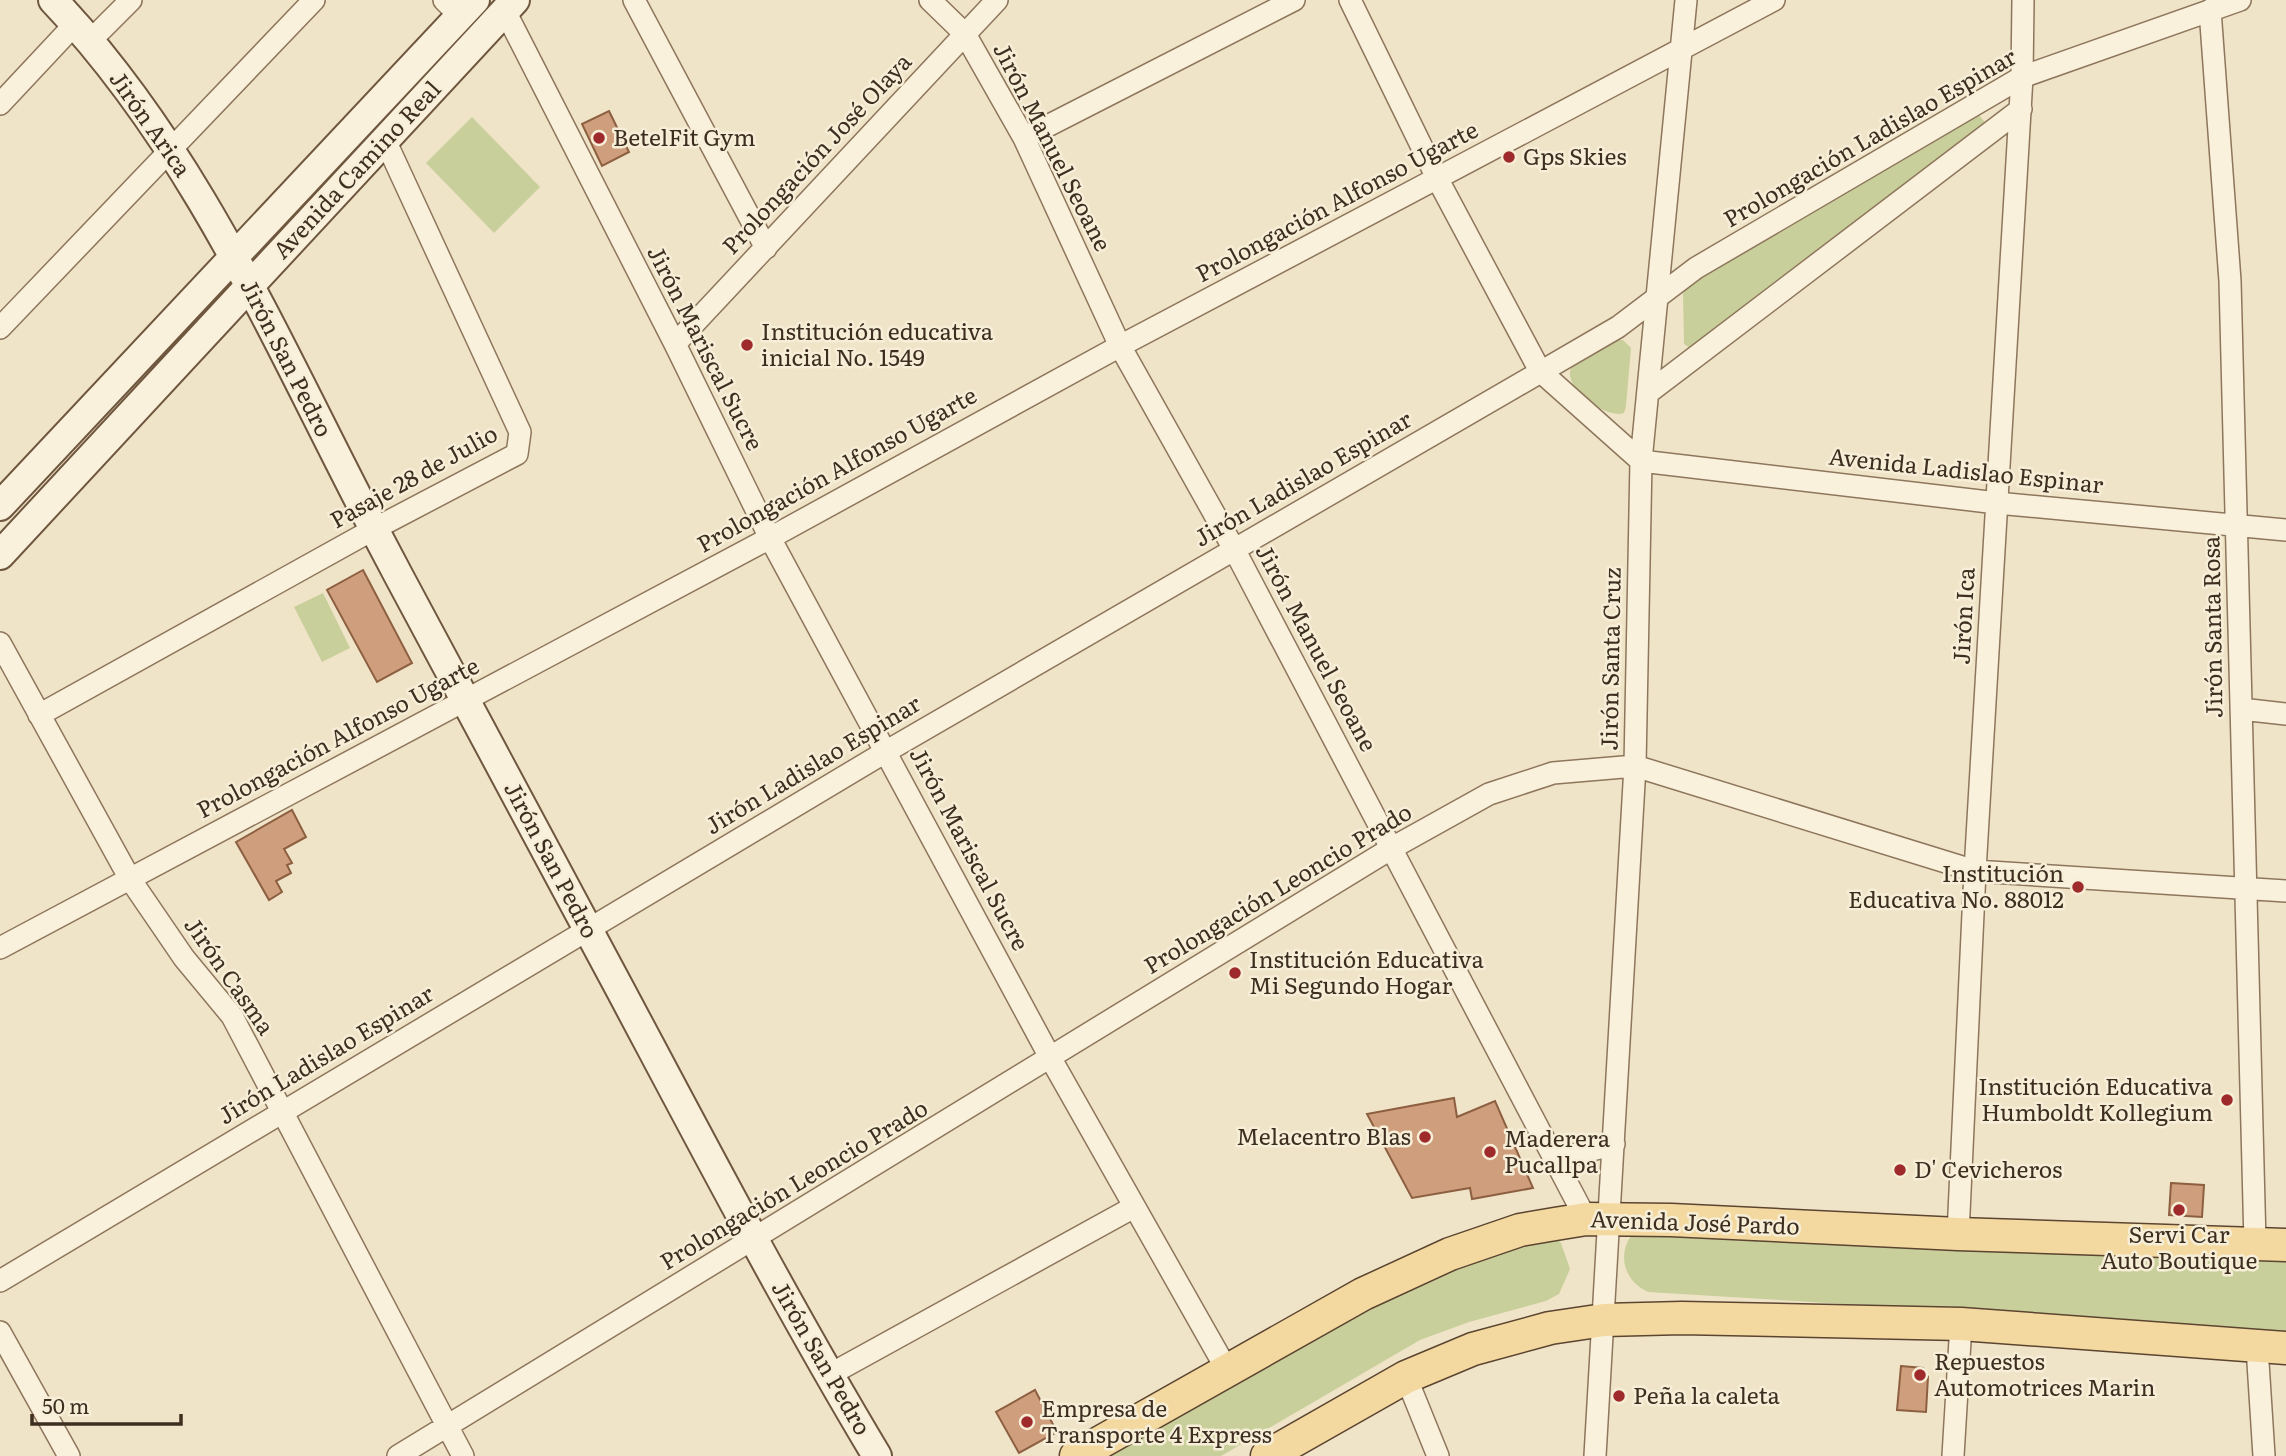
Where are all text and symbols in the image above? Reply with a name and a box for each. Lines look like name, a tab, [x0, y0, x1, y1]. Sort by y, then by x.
street label: Jirón Manuel Seoane	[986, 36, 1121, 256]
street label: Prolongación Ladislao Espinar	[1716, 38, 2022, 234]
street label: Prolongación José Olaya	[713, 44, 918, 261]
street label: Jirón Arica	[102, 63, 201, 183]
street label: Avenida Camino Real	[264, 72, 448, 265]
street label: Prolongación Alfonso Ugarte	[1189, 111, 1483, 289]
place label: BetelFit Gym	[613, 119, 756, 153]
marker: BetelFit Gym	[591, 130, 607, 146]
place label: Gps Skies	[1523, 138, 1627, 172]
marker: Gps Skies	[1501, 149, 1517, 165]
street label: Jirón Mariscal Sucre	[640, 239, 773, 456]
street label: Jirón San Pedro	[233, 272, 342, 442]
place label: Institución educativa inicial No. 1549	[761, 313, 994, 373]
marker: Institución educativa inicial No. 1549	[739, 337, 755, 353]
street label: Prolongación Alfonso Ugarte	[690, 377, 982, 560]
street label: Jirón Ladislao Espinar	[1187, 401, 1417, 554]
street label: Pasaje 28 de Julio	[323, 415, 503, 535]
street label: Avenida Ladislao Espinar	[1827, 438, 2105, 500]
street label: Jirón Santa Rosa	[2192, 535, 2230, 718]
street label: Jirón Manuel Seoane	[1249, 537, 1387, 757]
street label: Jirón Ica	[1942, 566, 1982, 665]
street label: Jirón Santa Cruz	[1590, 567, 1628, 751]
street label: Prolongación Alfonso Ugarte	[190, 647, 484, 825]
street label: Jirón Ladislao Espinar	[698, 685, 926, 841]
street label: Jirón Mariscal Sucre	[903, 740, 1039, 956]
street label: Jirón San Pedro	[497, 774, 608, 944]
street label: Prolongación Leoncio Prado	[1137, 794, 1417, 981]
place label: Institución Educativa No. 88012	[1848, 855, 2064, 915]
marker: Institución Educativa No. 88012	[2070, 879, 2086, 895]
street label: Jirón Casma	[177, 909, 284, 1041]
place label: Institución Educativa Mi Segundo Hogar	[1249, 941, 1484, 1001]
marker: Institución Educativa Mi Segundo Hogar	[1227, 965, 1243, 981]
street label: Jirón Ladislao Espinar	[211, 975, 439, 1131]
place label: Institución Educativa Humboldt Kollegium	[1978, 1068, 2214, 1128]
street label: Prolongación Leoncio Prado	[653, 1090, 933, 1277]
marker: Institución Educativa Humboldt Kollegium	[2219, 1092, 2235, 1108]
place label: Melacentro Blas	[1236, 1118, 1411, 1152]
place label: Maderera Pucallpa	[1504, 1120, 1611, 1180]
marker: Melacentro Blas	[1417, 1129, 1433, 1145]
marker: Maderera Pucallpa	[1482, 1144, 1498, 1160]
place label: D' Cevicheros	[1914, 1151, 2062, 1185]
marker: D' Cevicheros	[1892, 1162, 1908, 1178]
street label: Avenida José Pardo	[1590, 1200, 1800, 1242]
marker: Servi Car Auto Boutique	[2171, 1202, 2187, 1218]
place label: Servi Car Auto Boutique	[2101, 1216, 2257, 1276]
street label: Jirón San Pedro	[765, 1273, 881, 1441]
place label: Repuestos Automotrices Marin	[1934, 1343, 2155, 1403]
marker: Repuestos Automotrices Marin	[1912, 1367, 1928, 1383]
place label: Peña la caleta	[1633, 1377, 1780, 1411]
scale bar	[32, 1382, 180, 1426]
marker: Peña la caleta	[1611, 1388, 1627, 1404]
text: 50 m	[42, 1389, 89, 1420]
place label: Empresa de Transporte 4 Express	[1041, 1390, 1272, 1450]
marker: Empresa de Transporte 4 Express	[1019, 1414, 1035, 1430]

